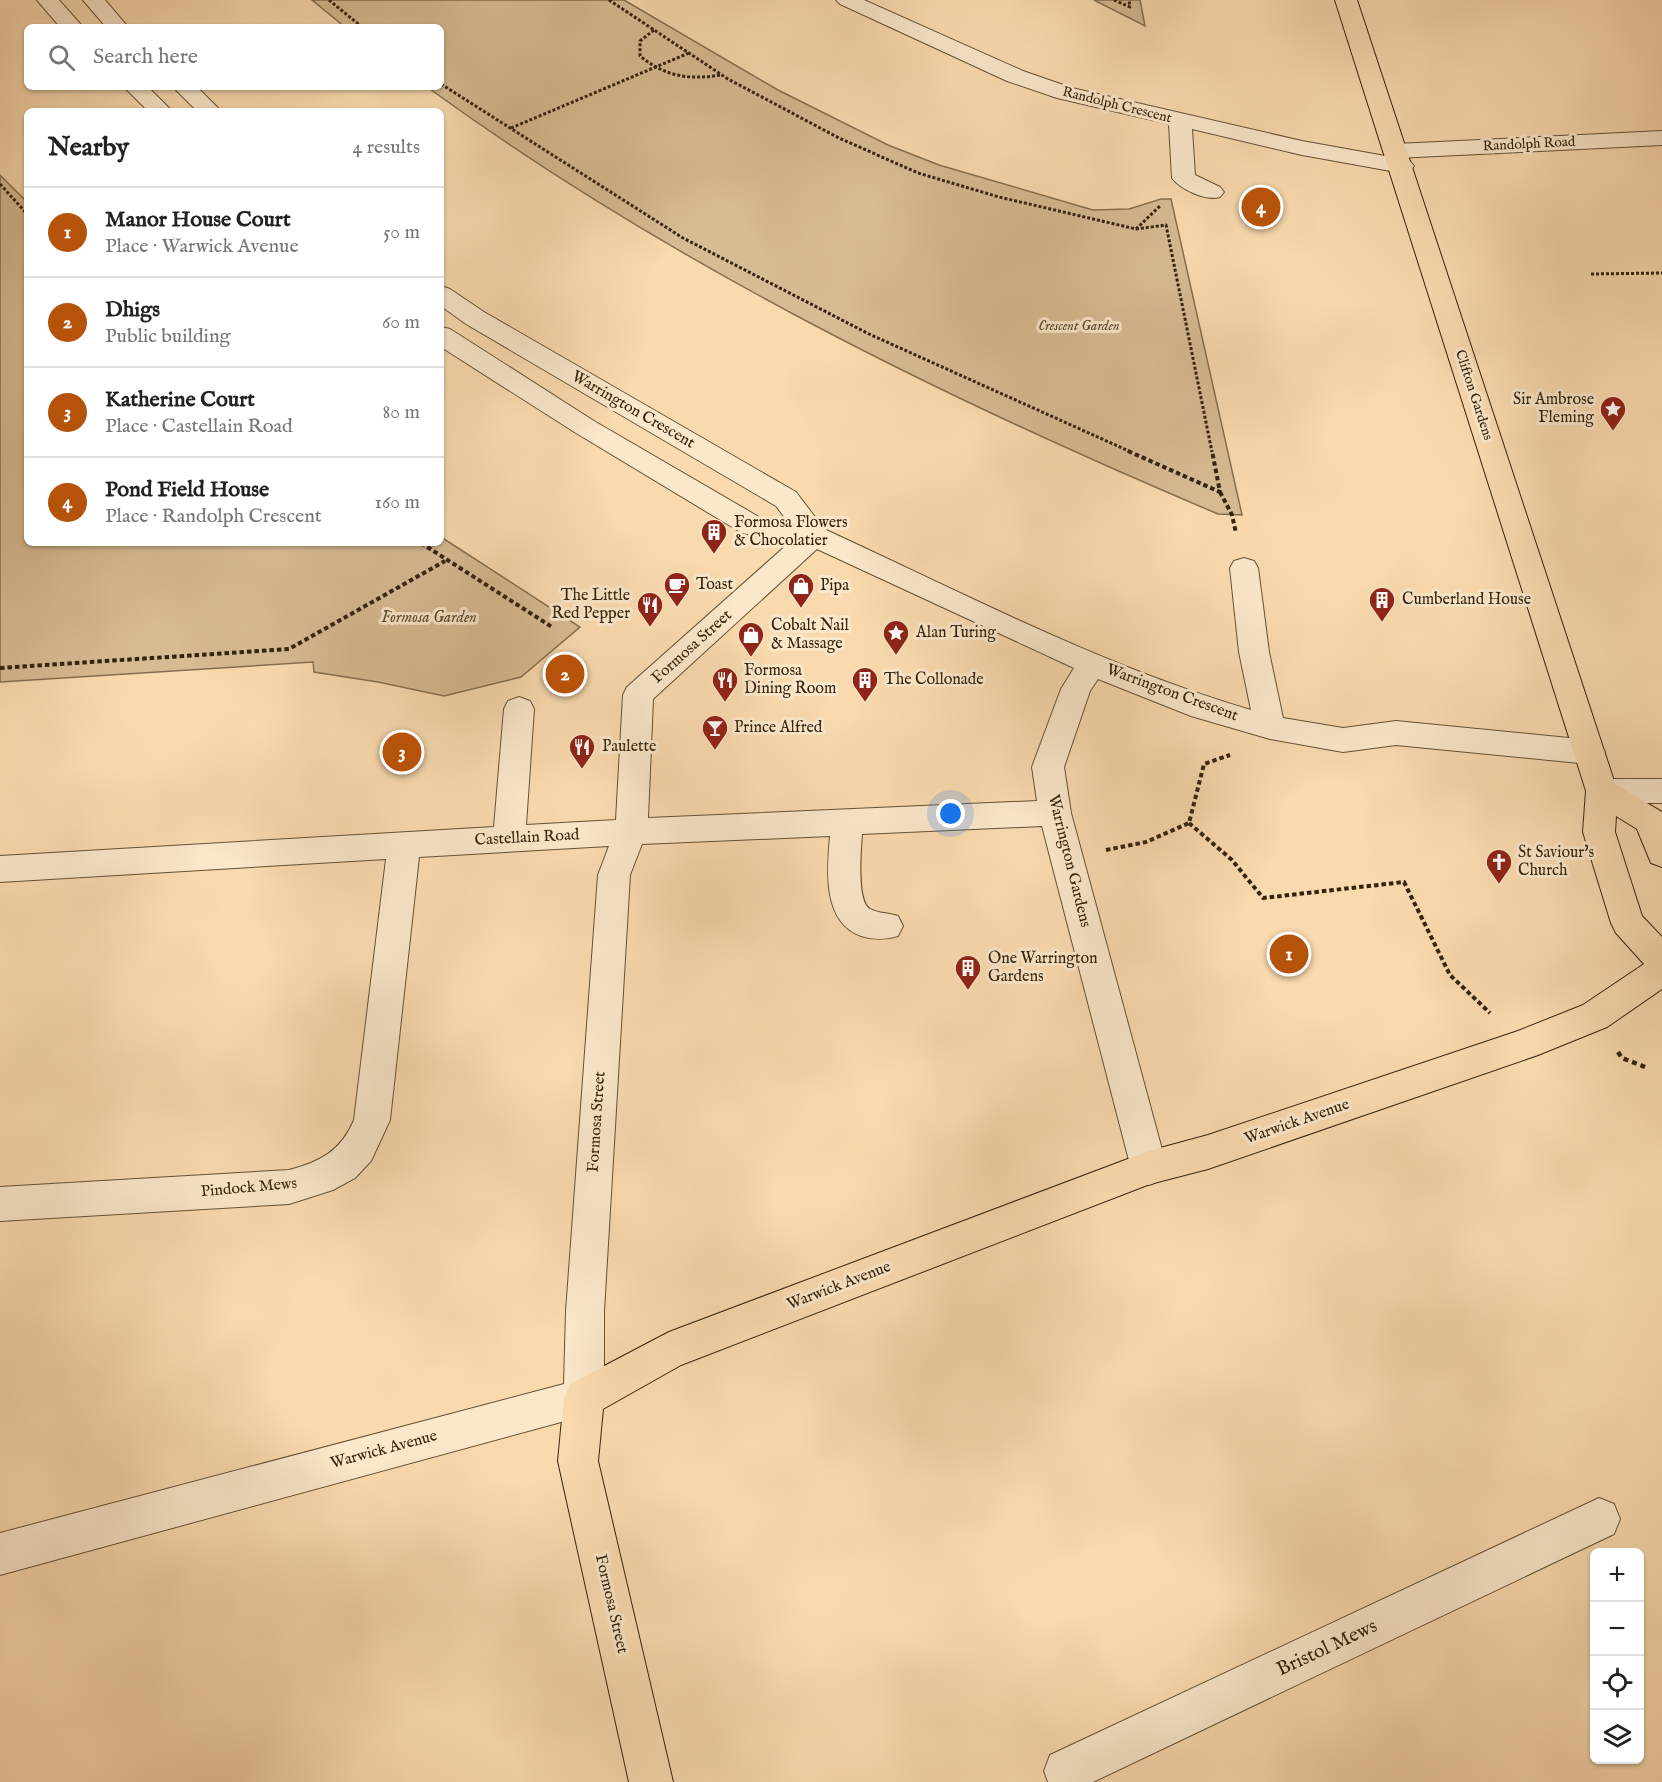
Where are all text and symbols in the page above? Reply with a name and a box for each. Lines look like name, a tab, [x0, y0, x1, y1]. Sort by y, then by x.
search box	[24, 24, 444, 90]
icon: search	[45, 41, 78, 74]
text: Search here	[93, 43, 198, 71]
street label: Randolph Crescent	[1060, 83, 1174, 127]
text: Nearby	[48, 131, 129, 164]
street label: Randolph Road	[1482, 133, 1576, 155]
text: 4 results	[353, 135, 420, 160]
pin: 4	[1242, 184, 1280, 230]
text: Manor House Court	[105, 206, 291, 234]
text: 1	[64, 220, 71, 245]
text: 50 m	[383, 220, 420, 245]
text: Place · Warwick Avenue	[105, 234, 299, 259]
text: Dhigs	[105, 296, 160, 324]
text: 2	[63, 310, 72, 335]
text: 60 m	[382, 310, 420, 335]
park label: Crescent Garden	[1038, 317, 1120, 335]
text: Public building	[105, 324, 230, 349]
street label: Clifton Gardens	[1451, 347, 1497, 443]
street label: Warrington Crescent	[568, 367, 699, 454]
text: Katherine Court	[105, 386, 255, 414]
place label: Sir Ambrose Fleming	[1513, 390, 1594, 428]
place icon: Sir Ambrose Fleming	[1598, 394, 1628, 432]
text: 3	[64, 400, 71, 425]
text: 80 m	[383, 400, 420, 425]
text: Place · Castellain Road	[105, 414, 293, 439]
text: Pond Field House	[105, 476, 269, 504]
text: 4	[63, 490, 72, 515]
text: 160 m	[374, 490, 420, 515]
text: Place · Randolph Crescent	[105, 504, 322, 529]
place label: Formosa Flowers & Chocolatier	[734, 513, 848, 551]
building icon: Formosa Flowers & Chocolatier	[699, 517, 729, 555]
cafe icon: Toast	[662, 570, 692, 608]
shop icon: Pipa	[786, 571, 816, 609]
place label: Toast	[696, 575, 733, 595]
place label: Pipa	[820, 576, 849, 596]
building icon: Cumberland House	[1367, 585, 1397, 623]
place label: The Little Red Pepper	[552, 586, 630, 624]
restaurant icon: The Little Red Pepper	[635, 590, 665, 628]
place label: Cumberland House	[1402, 590, 1531, 610]
street label: Formosa Street	[648, 605, 737, 688]
park label: Formosa Garden	[381, 608, 477, 628]
place label: Cobalt Nail & Massage	[771, 616, 849, 654]
place icon: Alan Turing	[881, 618, 911, 656]
shop icon: Cobalt Nail & Massage	[736, 620, 766, 658]
place label: Alan Turing	[915, 623, 996, 643]
pin: 2	[546, 652, 584, 696]
street label: Warrington Crescent	[1103, 660, 1241, 726]
place label: Formosa Dining Room	[744, 661, 836, 699]
restaurant icon: Formosa Dining Room	[710, 665, 740, 703]
building icon: The Collonade	[850, 665, 880, 703]
place label: The Collonade	[884, 670, 984, 690]
bar icon: Prince Alfred	[700, 713, 730, 751]
place label: Prince Alfred	[734, 718, 823, 738]
pin: 3	[382, 730, 422, 774]
restaurant icon: Paulette	[567, 732, 597, 770]
place label: Paulette	[602, 737, 656, 757]
street label: Warrington Gardens	[1043, 793, 1095, 930]
your location	[936, 799, 965, 828]
street label: Castellain Road	[474, 825, 580, 851]
place label: St Saviour's Church	[1518, 843, 1594, 881]
church icon: St Saviour's Church	[1484, 847, 1514, 885]
pin: 1	[1270, 932, 1308, 976]
place label: One Warrington Gardens	[988, 949, 1098, 987]
building icon: One Warrington Gardens	[953, 953, 983, 991]
street label: Formosa Street	[583, 1070, 611, 1173]
street label: Warwick Avenue	[1242, 1095, 1352, 1149]
street label: Pindock Mews	[200, 1174, 298, 1202]
street label: Warwick Avenue	[784, 1257, 894, 1315]
street label: Warwick Avenue	[328, 1426, 440, 1474]
map controls	[1590, 1548, 1644, 1764]
button: +	[1590, 1548, 1644, 1602]
street label: Formosa Street	[590, 1552, 632, 1656]
button: −	[1590, 1602, 1644, 1656]
street label: Bristol Mews	[1273, 1614, 1381, 1682]
button: locate	[1590, 1656, 1644, 1710]
button: layers	[1590, 1710, 1644, 1764]

